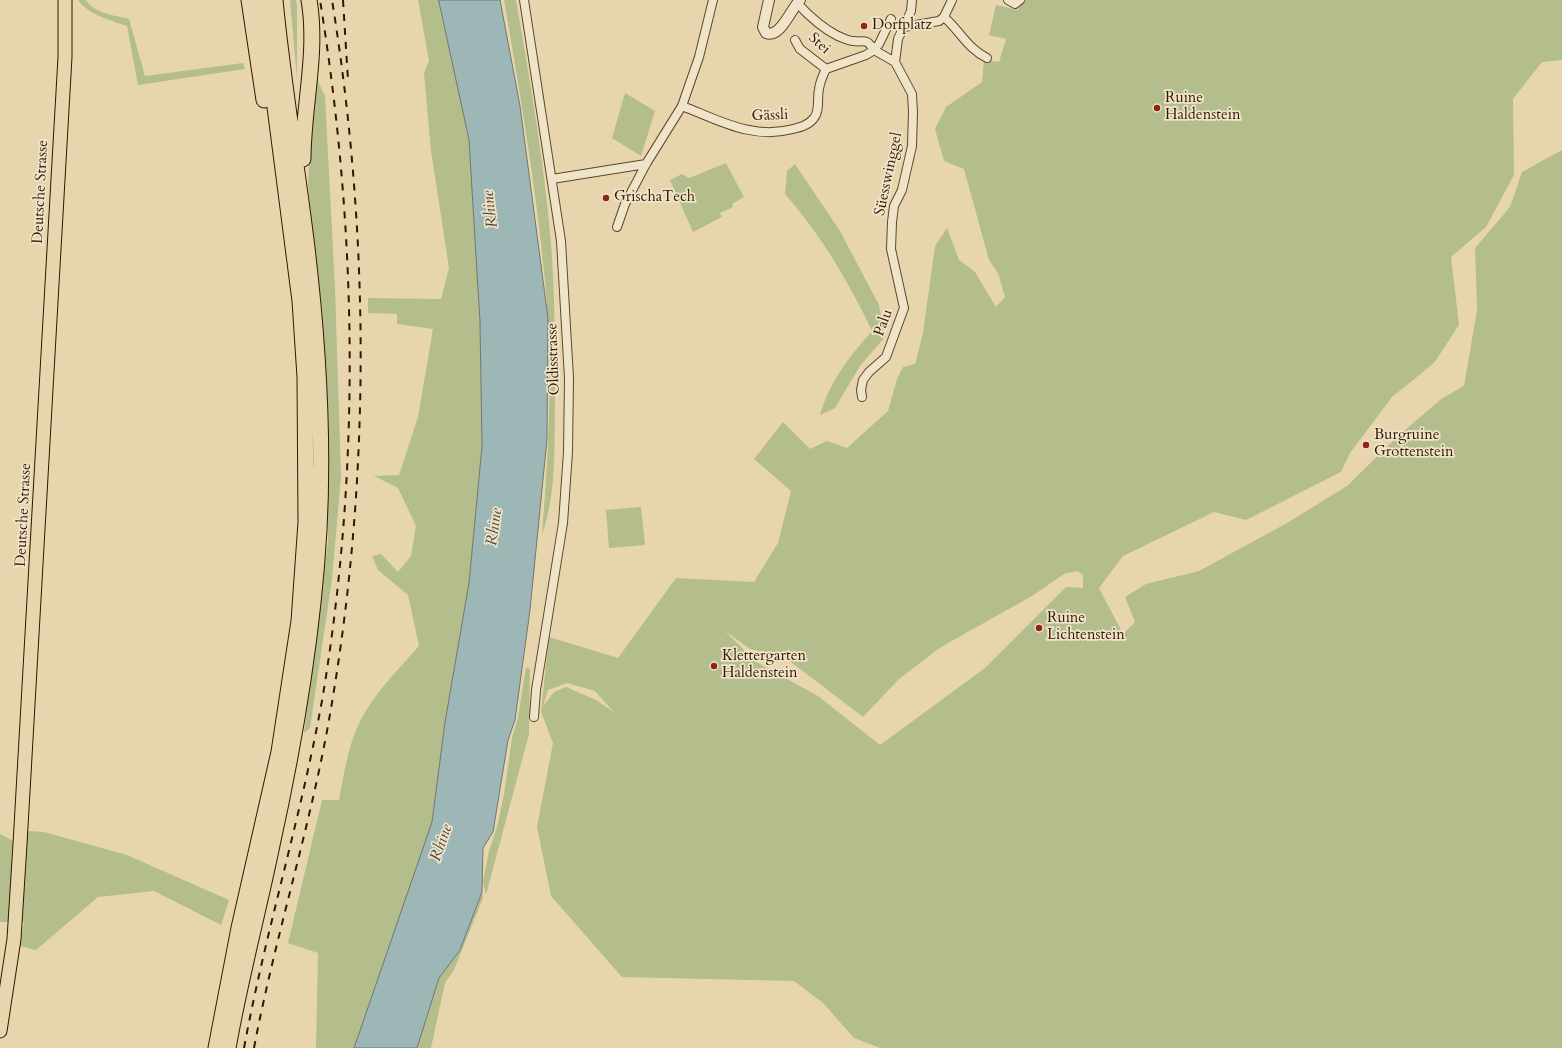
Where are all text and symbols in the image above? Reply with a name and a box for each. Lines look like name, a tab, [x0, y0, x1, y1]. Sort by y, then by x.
place label: Dorfplatz	[872, 17, 932, 35]
marker: Dorfplatz	[859, 21, 869, 31]
street label: Stei	[804, 30, 834, 58]
place label: Ruine Haldenstein	[1165, 90, 1240, 125]
marker: Ruine Haldenstein	[1152, 103, 1162, 113]
street label: Gässli	[751, 106, 789, 126]
street label: Süesswinggel	[871, 131, 907, 217]
street label: Deutsche Strasse	[29, 140, 53, 244]
water label: Rhine	[479, 189, 503, 229]
place label: GrischaTech	[614, 189, 695, 207]
marker: GrischaTech	[601, 193, 611, 203]
street label: Palu	[871, 307, 897, 339]
street label: Oldisstrasse	[544, 322, 564, 396]
place label: Burgruine Grottenstein	[1374, 427, 1454, 462]
marker: Burgruine Grottenstein	[1361, 440, 1371, 450]
street label: Deutsche Strasse	[12, 463, 36, 567]
water label: Rhine	[483, 507, 507, 547]
place label: Ruine Lichtenstein	[1047, 610, 1125, 645]
marker: Ruine Lichtenstein	[1034, 623, 1044, 633]
place label: Klettergarten Haldenstein	[722, 648, 806, 683]
marker: Klettergarten Haldenstein	[709, 661, 719, 671]
water label: Rhine	[427, 822, 457, 864]

